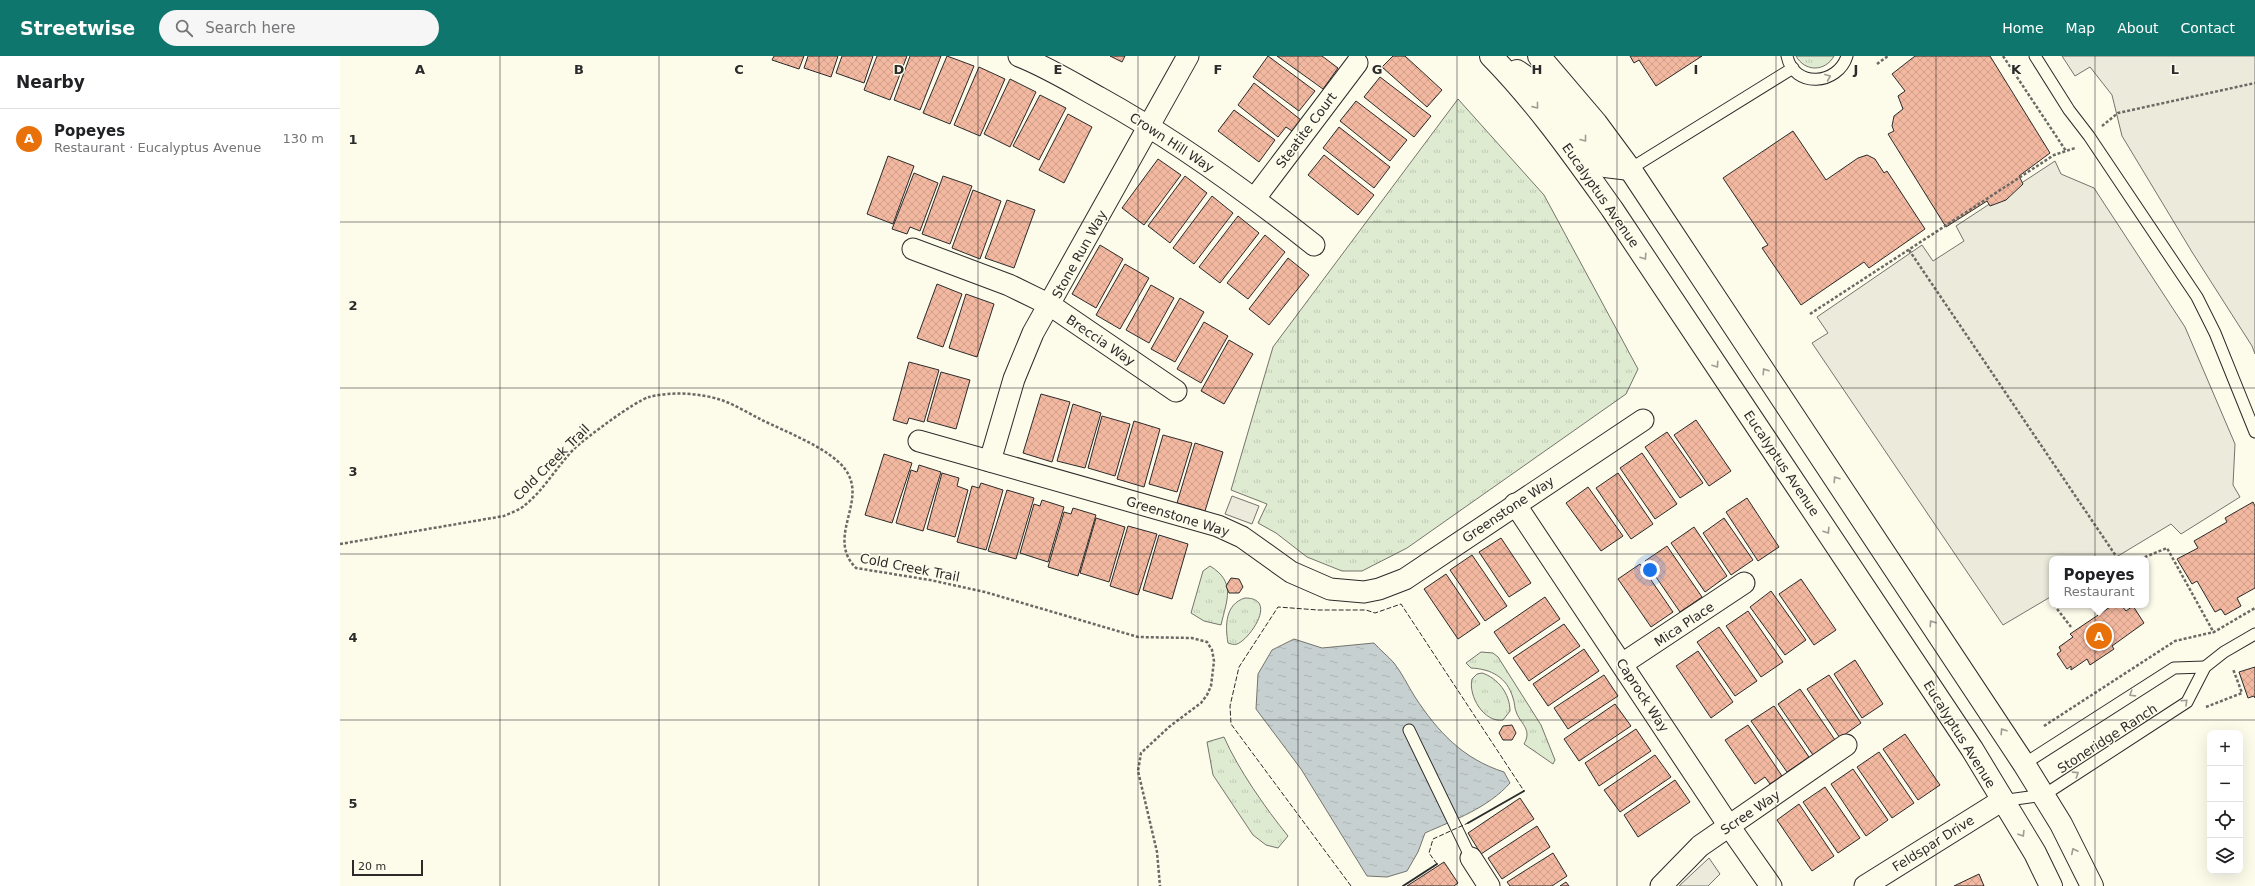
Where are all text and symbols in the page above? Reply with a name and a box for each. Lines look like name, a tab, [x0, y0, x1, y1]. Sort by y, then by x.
search box	[159, 10, 439, 46]
text: Streetwise	[20, 17, 135, 39]
icon: search	[173, 17, 195, 39]
text: Search here	[205, 19, 295, 37]
text: Home	[2002, 20, 2044, 36]
text: Map	[2066, 20, 2095, 36]
text: About	[2117, 20, 2159, 36]
text: Contact	[2181, 20, 2235, 36]
text: A	[415, 62, 425, 77]
text: B	[574, 62, 584, 77]
text: C	[734, 62, 744, 77]
text: D	[894, 62, 905, 77]
text: E	[1054, 62, 1062, 77]
text: F	[1214, 62, 1222, 77]
text: G	[1372, 62, 1382, 77]
text: H	[1532, 62, 1542, 77]
text: I	[1694, 62, 1698, 77]
text: J	[1853, 62, 1858, 77]
text: K	[2011, 62, 2022, 77]
text: L	[2171, 62, 2179, 77]
text: Nearby	[16, 72, 85, 92]
one-way arrow	[1825, 73, 1832, 81]
street label: Steatite Court	[1273, 89, 1340, 171]
one-way arrow	[1531, 101, 1538, 108]
street label: Crown Hill Way	[1127, 110, 1217, 175]
text: Popeyes	[54, 122, 125, 140]
text: A	[24, 131, 34, 146]
text: 130 m	[282, 131, 324, 146]
text: 1	[348, 132, 358, 147]
one-way arrow	[1579, 134, 1586, 141]
text: Restaurant · Eucalyptus Avenue	[54, 140, 261, 155]
street label: Eucalyptus Avenue	[1559, 140, 1642, 250]
street label: Stone Run Way	[1049, 207, 1110, 301]
one-way arrow	[1639, 253, 1647, 260]
text: 2	[348, 298, 358, 313]
street label: Breccia Way	[1064, 312, 1138, 369]
one-way arrow	[1712, 361, 1719, 368]
one-way arrow	[1762, 368, 1769, 375]
street label: Eucalyptus Avenue	[1741, 408, 1822, 519]
street label: Cold Creek Trail	[510, 421, 593, 504]
text: 3	[348, 464, 358, 479]
street label: Greenstone Way	[1460, 473, 1557, 546]
one-way arrow	[1834, 477, 1841, 484]
street label: Greenstone Way	[1124, 494, 1232, 539]
one-way arrow	[1822, 527, 1829, 534]
street label: Cold Creek Trail	[859, 550, 961, 585]
popup	[2049, 556, 2149, 608]
your location	[1640, 560, 1660, 580]
text: Popeyes	[2063, 566, 2135, 584]
text: Restaurant	[2063, 584, 2135, 599]
street label: Mica Place	[1652, 599, 1717, 650]
one-way arrow	[1929, 620, 1936, 627]
pin: A	[2086, 621, 2112, 651]
text: 4	[348, 630, 358, 645]
street label: Caprock Way	[1613, 656, 1672, 735]
street label: Eucalyptus Avenue	[1920, 678, 1999, 791]
one-way arrow	[2129, 689, 2136, 697]
one-way arrow	[2180, 700, 2188, 707]
street label: Stoneridge Ranch	[2055, 701, 2160, 776]
one-way arrow	[2000, 728, 2008, 735]
map controls	[2207, 730, 2243, 874]
button: +	[2207, 730, 2243, 766]
button: −	[2207, 766, 2243, 802]
one-way arrow	[2072, 771, 2079, 779]
street label: Scree Way	[1718, 787, 1783, 838]
text: 5	[348, 796, 358, 811]
button: locate	[2207, 802, 2243, 838]
street label: Feldspar Drive	[1890, 812, 1977, 875]
one-way arrow	[2018, 829, 2025, 836]
button: layers	[2207, 838, 2243, 874]
one-way arrow	[2072, 848, 2079, 855]
scale bar	[352, 858, 423, 877]
text: 20 m	[358, 860, 386, 873]

